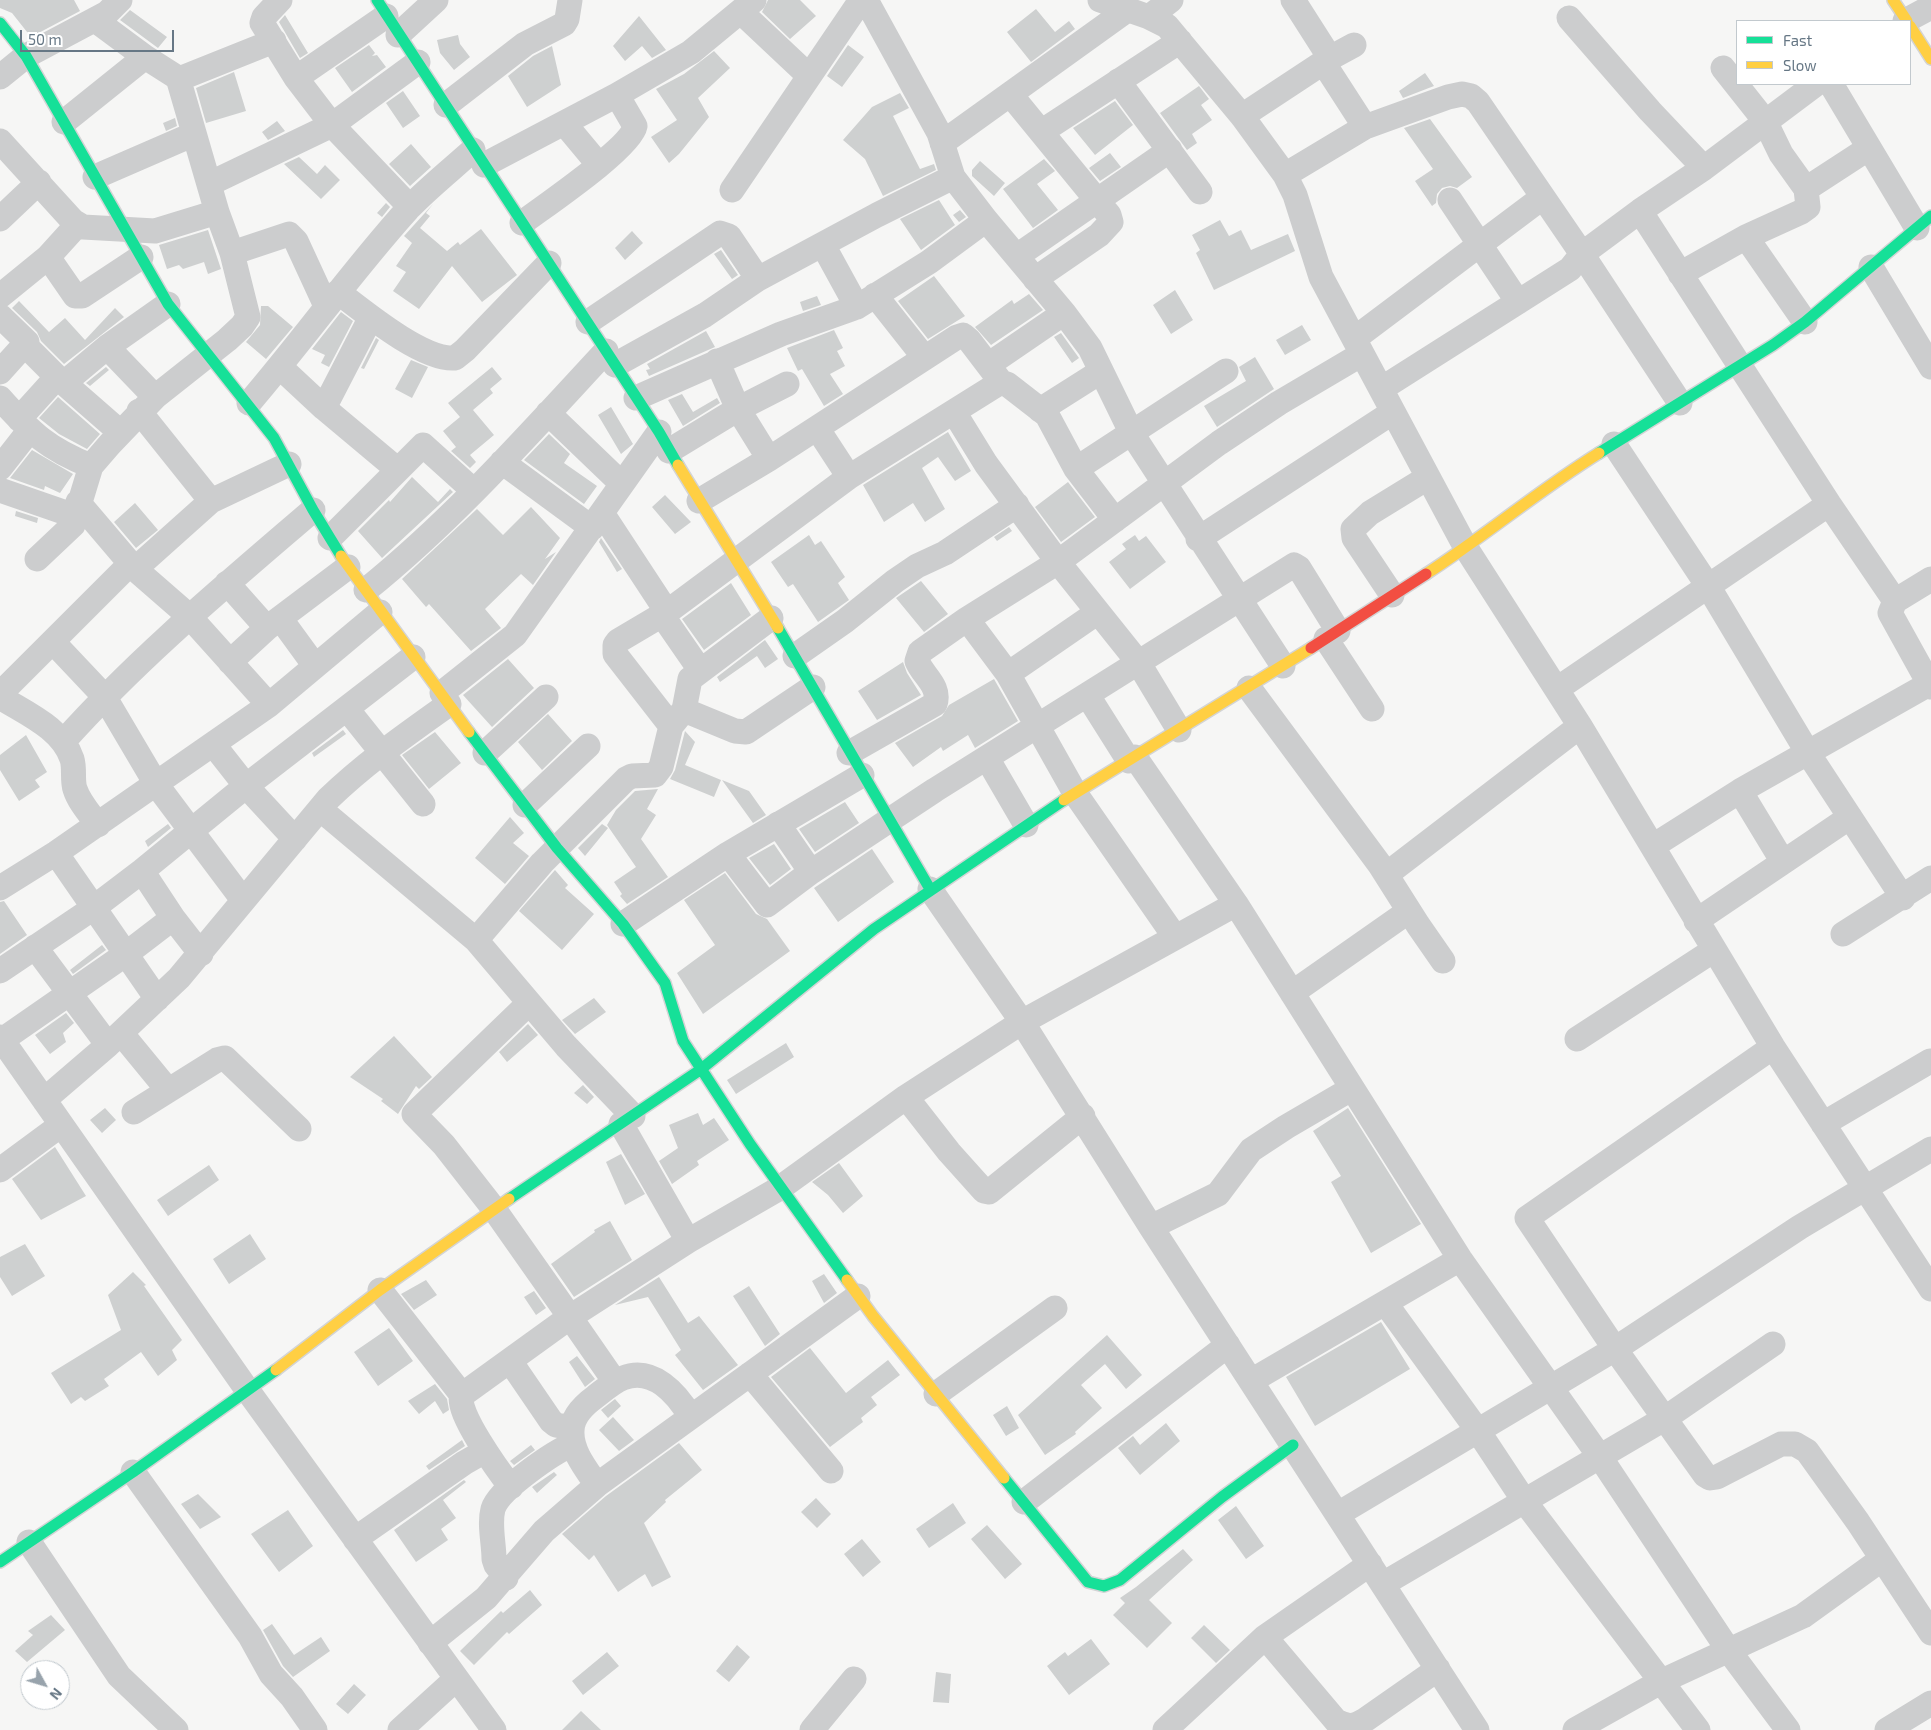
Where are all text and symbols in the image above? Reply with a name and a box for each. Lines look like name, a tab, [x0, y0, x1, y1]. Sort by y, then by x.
scale bar	[22, 20, 176, 52]
legend	[1736, 20, 1911, 85]
text: 50 m	[28, 30, 62, 48]
text: Fast	[1783, 31, 1812, 49]
text: Slow	[1783, 56, 1817, 74]
north arrow	[20, 1660, 70, 1710]
text: N	[46, 1685, 66, 1703]

